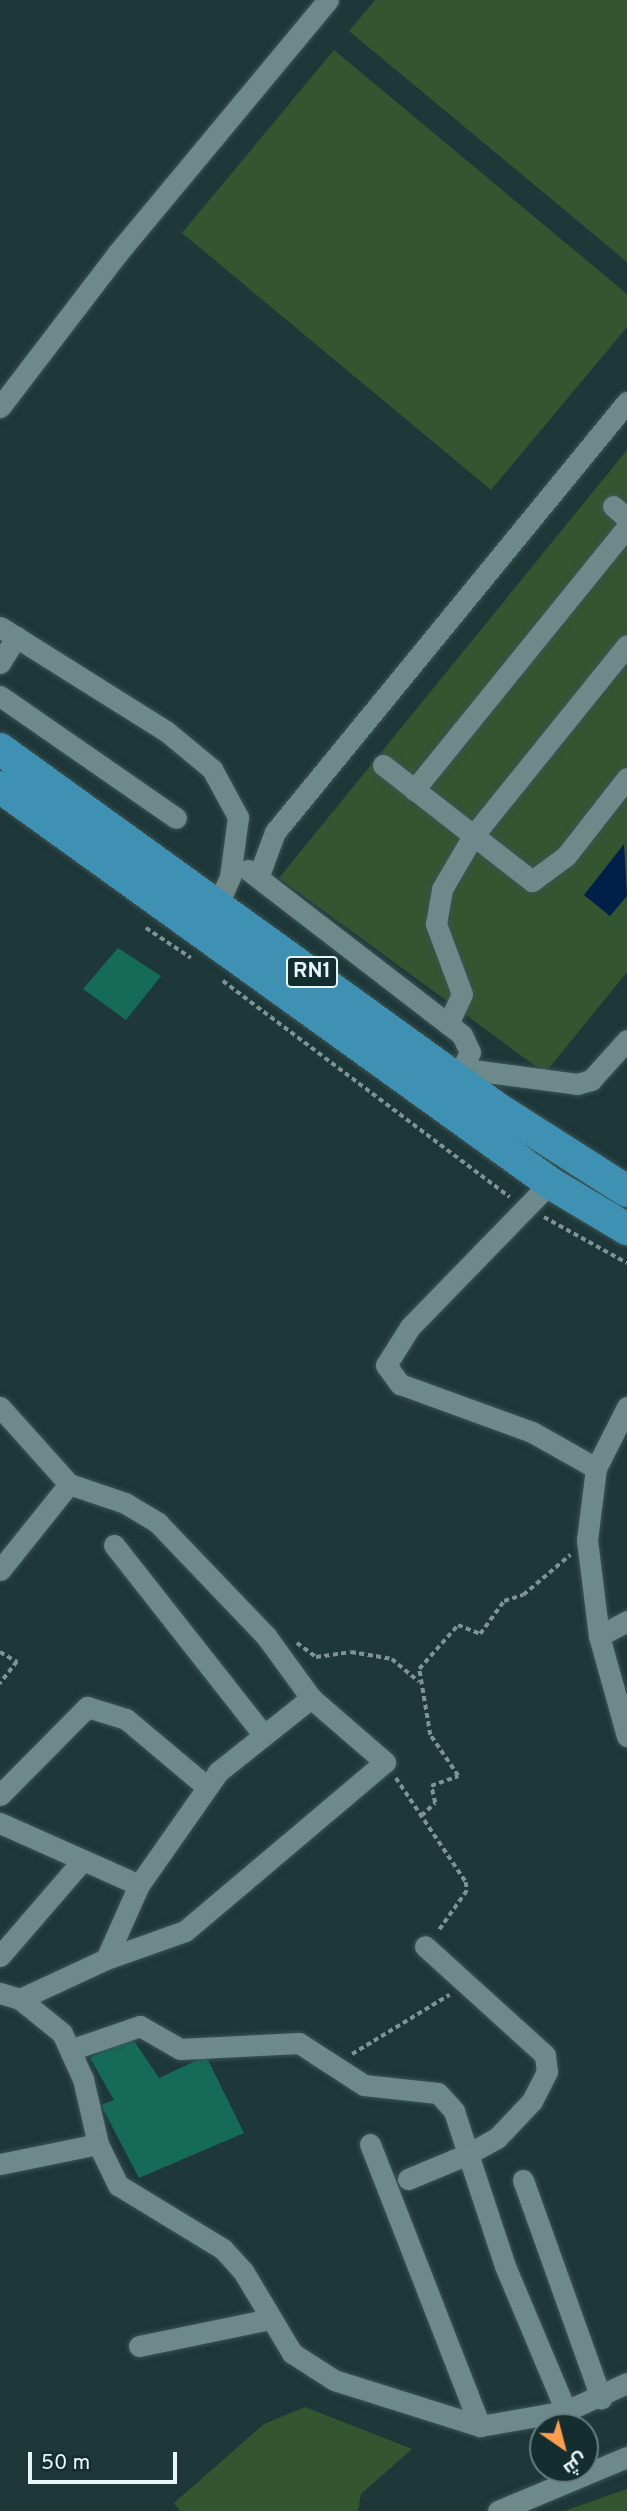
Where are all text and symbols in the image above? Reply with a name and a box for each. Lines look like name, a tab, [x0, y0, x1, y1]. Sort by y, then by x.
road number: RN1	[286, 954, 338, 990]
north arrow	[529, 2413, 599, 2483]
scale bar	[32, 2438, 180, 2482]
text: ش	[558, 2447, 592, 2480]
text: 50 m	[41, 2450, 90, 2477]

